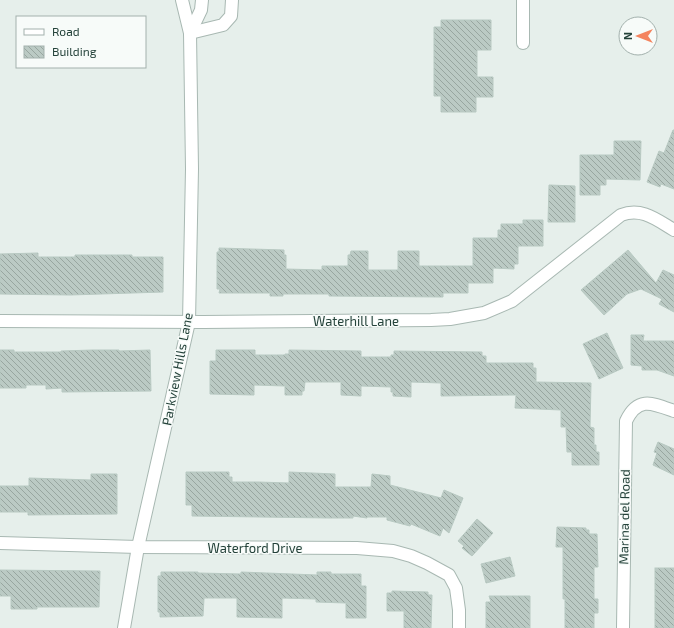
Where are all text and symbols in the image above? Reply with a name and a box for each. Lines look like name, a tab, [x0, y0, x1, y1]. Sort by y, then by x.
legend	[16, 16, 146, 68]
north arrow	[618, 16, 658, 56]
text: Road	[52, 24, 80, 38]
text: N	[621, 32, 634, 40]
text: Building	[52, 44, 97, 58]
street label: Parkview Hills Lane	[158, 311, 196, 427]
street label: Waterhill Lane	[313, 313, 399, 329]
street label: Marina del Road	[615, 469, 633, 565]
street label: Waterford Drive	[208, 540, 302, 556]

